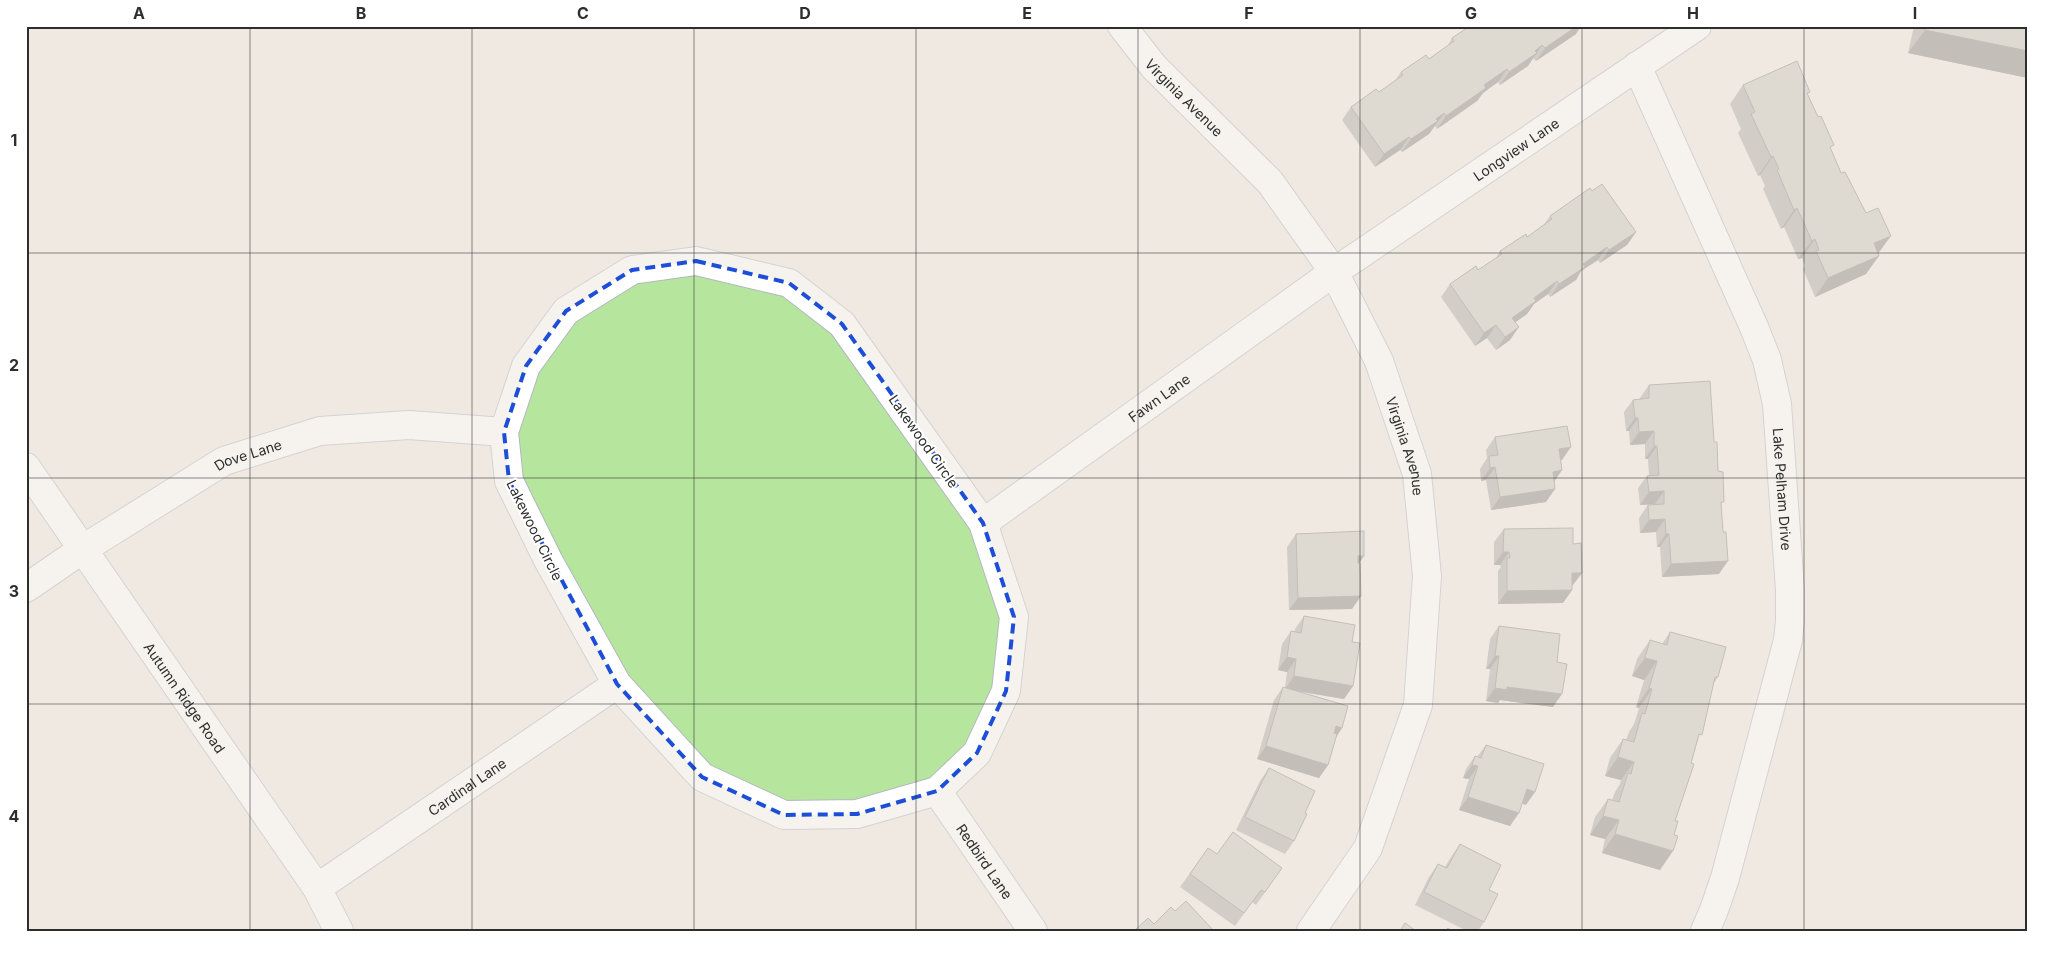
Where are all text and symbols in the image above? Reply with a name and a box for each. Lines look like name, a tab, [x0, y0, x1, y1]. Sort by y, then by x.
text: A	[133, 3, 145, 23]
text: B	[356, 3, 366, 23]
text: C	[577, 3, 589, 23]
text: D	[799, 3, 811, 23]
text: E	[1022, 3, 1032, 23]
text: F	[1244, 3, 1254, 23]
text: G	[1465, 3, 1477, 23]
text: H	[1687, 3, 1699, 23]
text: I	[1913, 3, 1917, 23]
street label: Virginia Avenue	[1142, 55, 1227, 139]
street label: Longview Lane	[1470, 114, 1562, 184]
text: 1	[11, 130, 17, 150]
text: 2	[9, 355, 19, 375]
street label: Fawn Lane	[1125, 370, 1193, 425]
street label: Lakewood Circle	[886, 391, 962, 491]
street label: Virginia Avenue	[1383, 394, 1428, 496]
street label: Lake Pelham Drive	[1770, 427, 1796, 551]
street label: Dove Lane	[211, 435, 284, 474]
street label: Lakewood Circle	[503, 477, 567, 583]
text: 3	[9, 581, 19, 601]
street label: Autumn Ridge Road	[141, 639, 229, 756]
street label: Cardinal Lane	[424, 754, 509, 819]
text: 4	[9, 806, 20, 826]
street label: Redbird Lane	[953, 820, 1017, 902]

